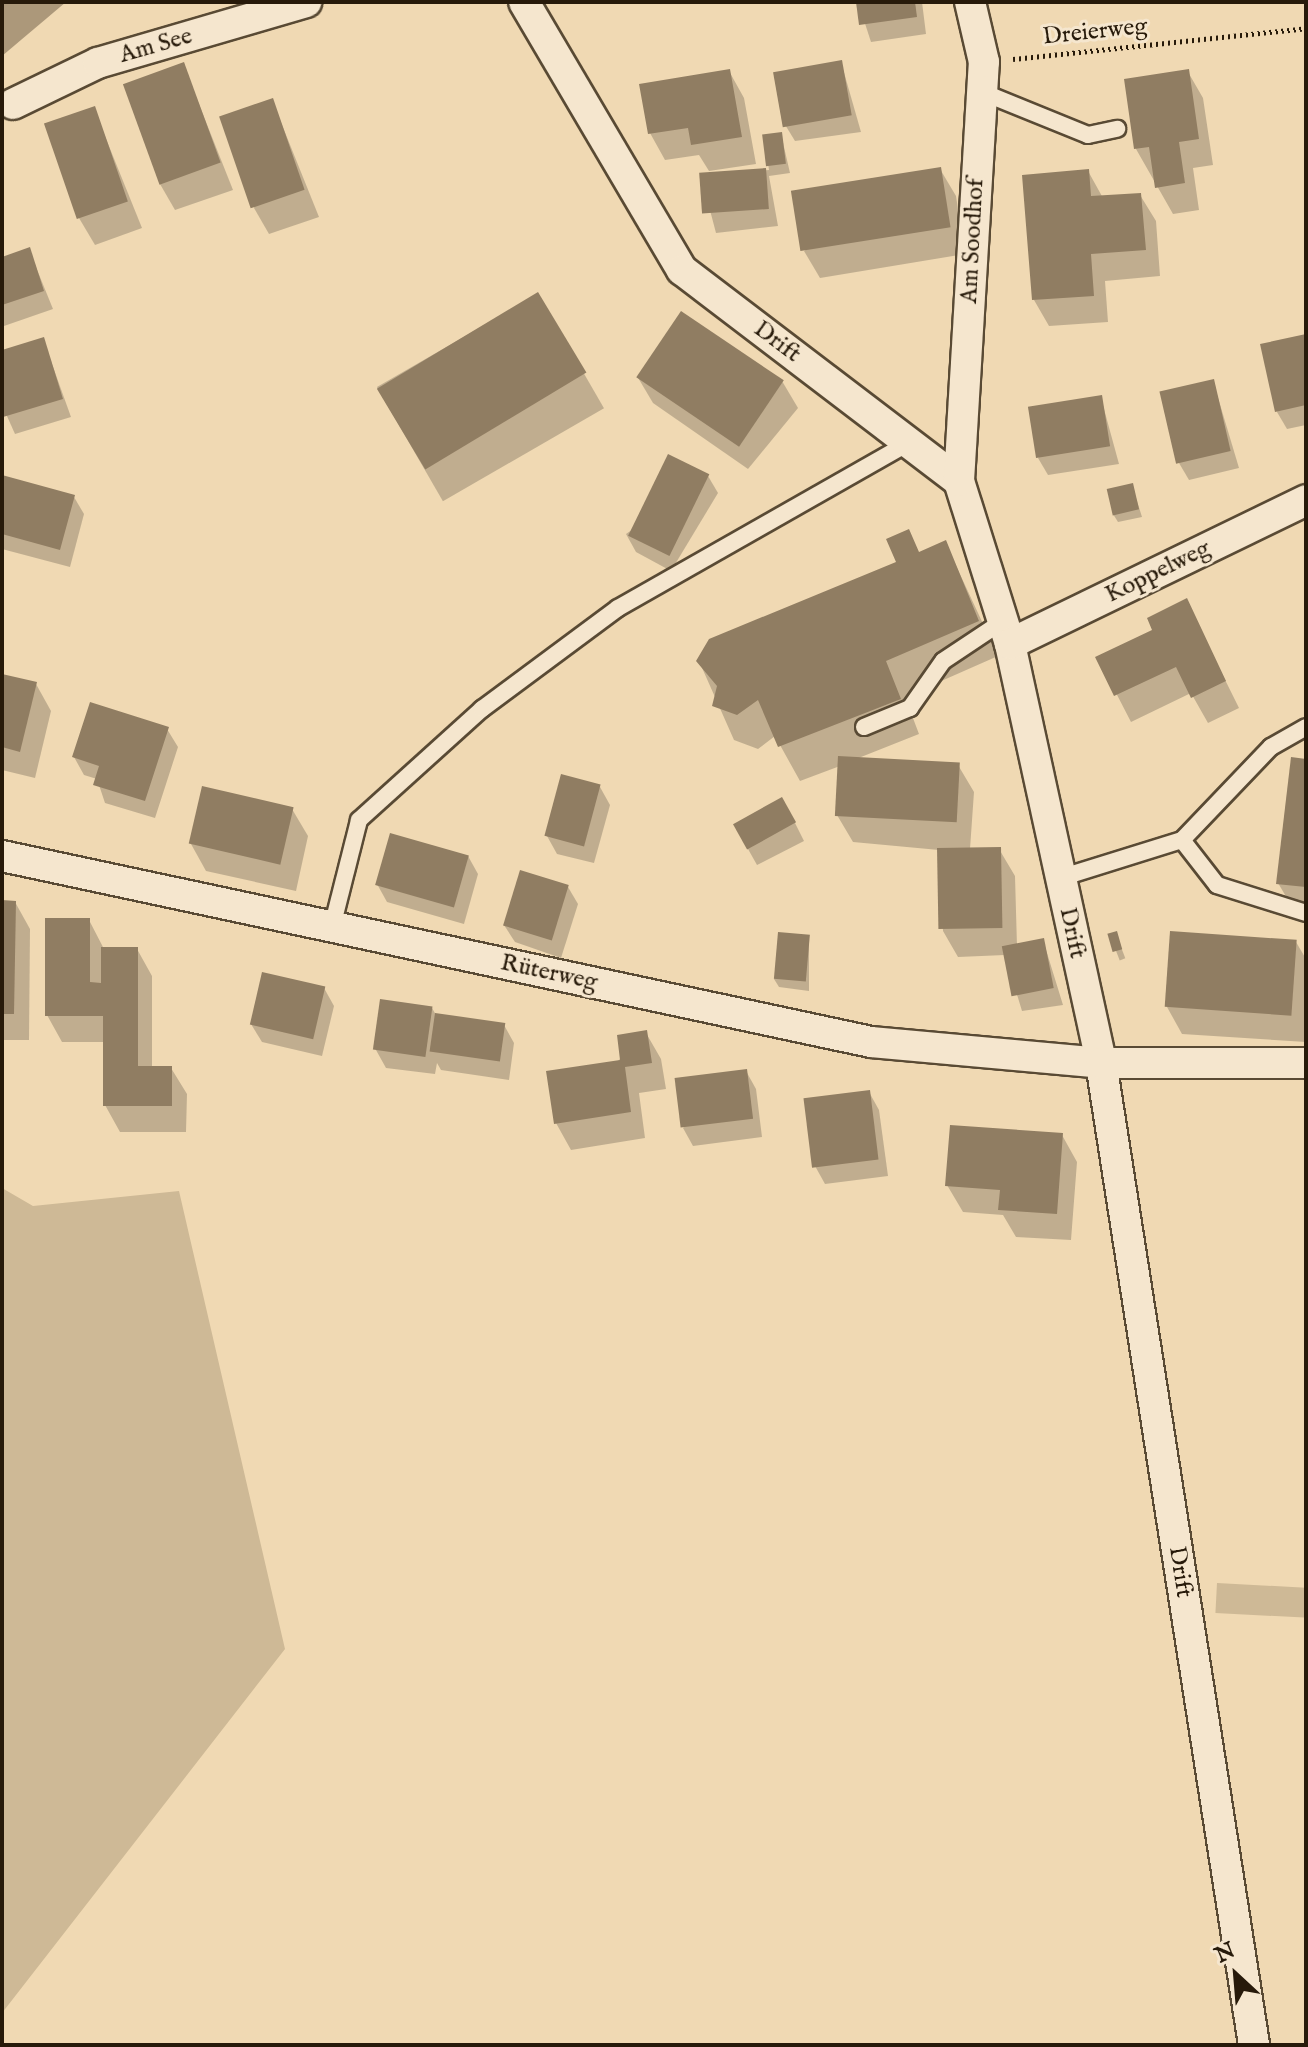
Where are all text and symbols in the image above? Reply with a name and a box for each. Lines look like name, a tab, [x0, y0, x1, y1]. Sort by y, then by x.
street label: Dreierweg	[1041, 12, 1149, 52]
street label: Am See	[116, 22, 196, 70]
street label: Am Soodhof	[955, 178, 991, 304]
street label: Drift	[748, 315, 806, 369]
street label: Koppelweg	[1101, 534, 1215, 610]
street label: Drift	[1053, 905, 1091, 961]
street label: Rüterweg	[498, 949, 600, 997]
street label: Drift	[1162, 1544, 1198, 1600]
north arrow	[1196, 1935, 1276, 2015]
text: N	[1211, 1937, 1240, 1970]

